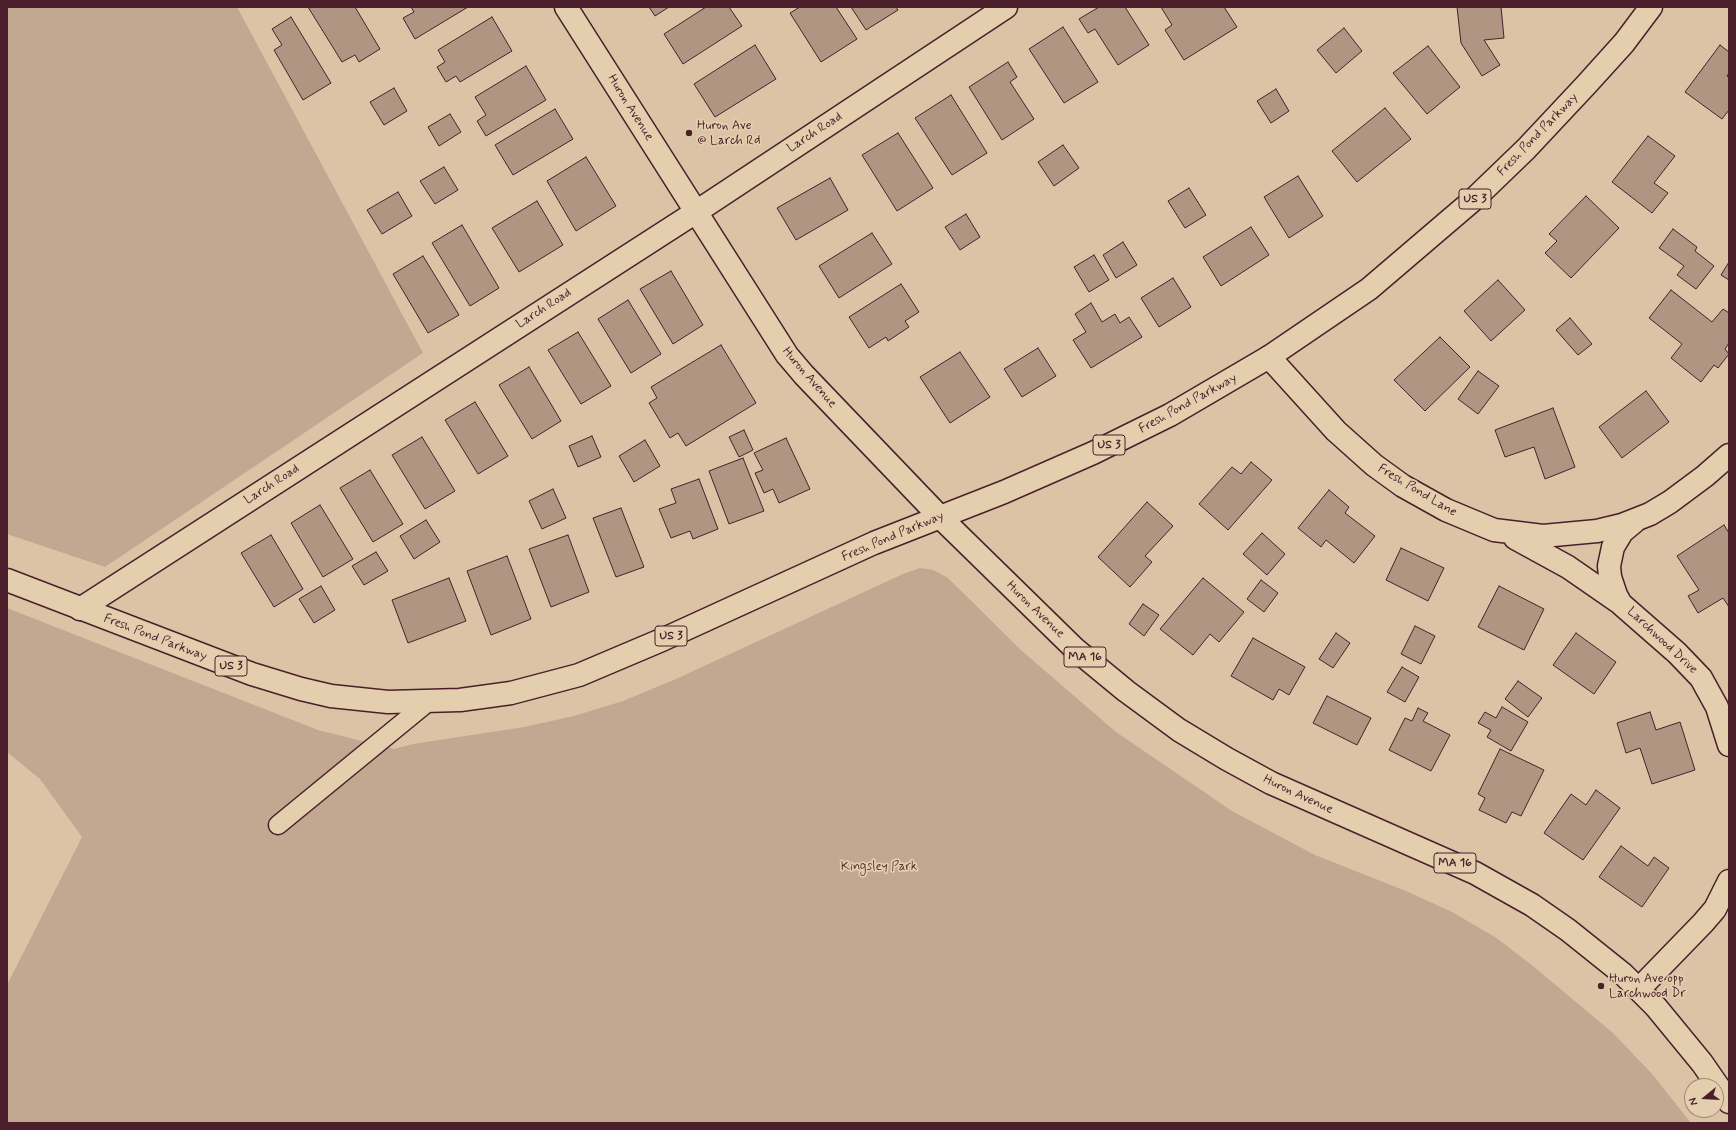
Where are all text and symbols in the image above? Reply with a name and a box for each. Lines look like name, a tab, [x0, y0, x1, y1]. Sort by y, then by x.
street label: Huron Avenue	[603, 72, 657, 144]
street label: Fresh Pond Parkway	[1494, 90, 1582, 180]
street label: Larch Road	[785, 109, 845, 157]
place label: Huron Ave @ Larch Rd	[697, 118, 760, 149]
marker: Huron Ave @ Larch Rd	[684, 128, 694, 138]
road number: US 3	[1459, 189, 1491, 209]
street label: Larch Road	[514, 285, 574, 333]
street label: Huron Avenue	[778, 344, 840, 412]
street label: Fresh Pond Parkway	[1136, 371, 1240, 437]
road number: US 3	[1093, 435, 1125, 455]
street label: Larch Road	[242, 461, 302, 509]
street label: Fresh Pond Lane	[1375, 461, 1459, 521]
street label: Fresh Pond Parkway	[840, 508, 946, 566]
street label: Huron Avenue	[1002, 578, 1068, 642]
street label: Larchwood Drive	[1623, 604, 1701, 678]
street label: Fresh Pond Parkway	[101, 611, 209, 665]
road number: US 3	[655, 626, 687, 646]
road number: MA 16	[1064, 647, 1106, 667]
road number: US 3	[215, 656, 247, 676]
street label: Huron Avenue	[1260, 772, 1336, 818]
road number: MA 16	[1434, 853, 1476, 873]
park label: Kingsley Park	[841, 859, 917, 875]
place label: Huron Ave opp Larchwood Dr	[1609, 971, 1686, 1002]
marker: Huron Ave opp Larchwood Dr	[1596, 981, 1606, 991]
north arrow	[1684, 1078, 1724, 1118]
text: N	[1686, 1096, 1701, 1107]

